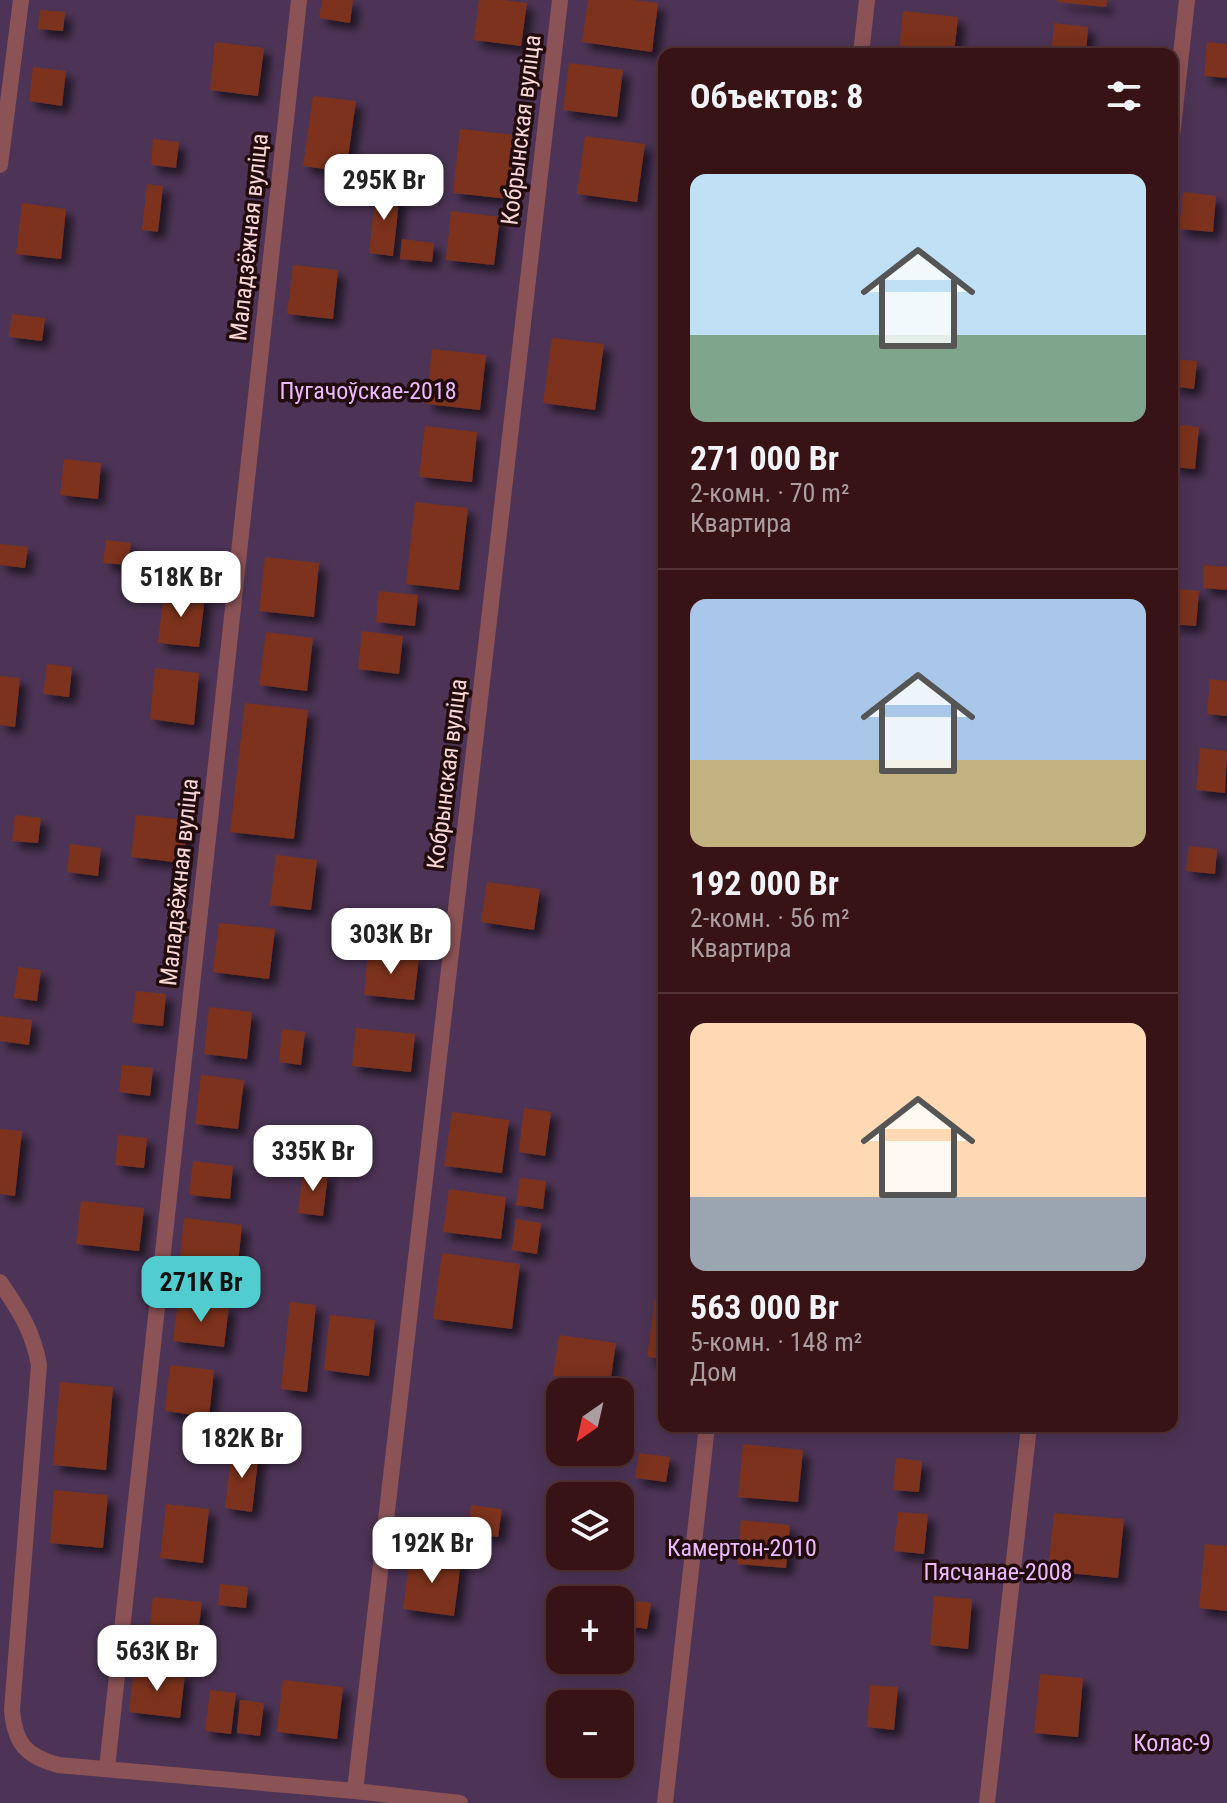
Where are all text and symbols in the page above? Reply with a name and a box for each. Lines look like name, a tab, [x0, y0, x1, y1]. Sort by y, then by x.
street label: Кобрынская вуліца	[495, 33, 547, 227]
icon: filters	[1102, 74, 1146, 118]
text: Объектов: 8	[690, 76, 864, 116]
street label: Маладзёжная вуліца	[224, 132, 274, 342]
pin: 295K Br	[310, 154, 458, 222]
text: 295K Br	[343, 165, 426, 195]
icon: home	[846, 226, 990, 370]
park label: Пугачоўскае-2018	[279, 377, 457, 405]
text: 271 000 Br	[690, 438, 839, 478]
text: 2-комн. · 70 m²	[690, 478, 850, 508]
text: Квартира	[690, 508, 792, 538]
pin: 518K Br	[107, 551, 255, 619]
text: 518K Br	[140, 562, 223, 592]
icon: home	[846, 651, 990, 795]
street label: Кобрынская вуліца	[421, 677, 473, 871]
street label: Маладзёжная вуліца	[154, 777, 204, 987]
text: 192 000 Br	[690, 863, 839, 903]
text: 2-комн. · 56 m²	[690, 903, 850, 933]
pin: 303K Br	[317, 908, 465, 976]
text: 303K Br	[350, 919, 433, 949]
text: Квартира	[690, 933, 792, 963]
icon: home	[846, 1075, 990, 1219]
pin: 335K Br	[239, 1125, 387, 1193]
text: 335K Br	[272, 1136, 355, 1166]
pin: 271K Br	[127, 1256, 275, 1324]
text: 271K Br	[160, 1267, 243, 1297]
text: 563 000 Br	[690, 1287, 839, 1327]
text: 5-комн. · 148 m²	[690, 1327, 862, 1357]
text: Дом	[690, 1357, 737, 1387]
north arrow	[546, 1378, 634, 1466]
map controls	[546, 1378, 634, 1778]
pin: 182K Br	[168, 1412, 316, 1480]
text: 182K Br	[201, 1423, 284, 1453]
button: layers	[546, 1482, 634, 1570]
pin: 192K Br	[358, 1517, 506, 1585]
text: 192K Br	[391, 1528, 474, 1558]
park label: Камертон-2010	[667, 1534, 817, 1562]
park label: Пясчанае-2008	[924, 1558, 1072, 1586]
button: +	[546, 1586, 634, 1674]
pin: 563K Br	[83, 1625, 231, 1693]
text: 563K Br	[116, 1636, 199, 1666]
button: −	[546, 1690, 634, 1778]
park label: Колас-9	[1133, 1729, 1211, 1757]

